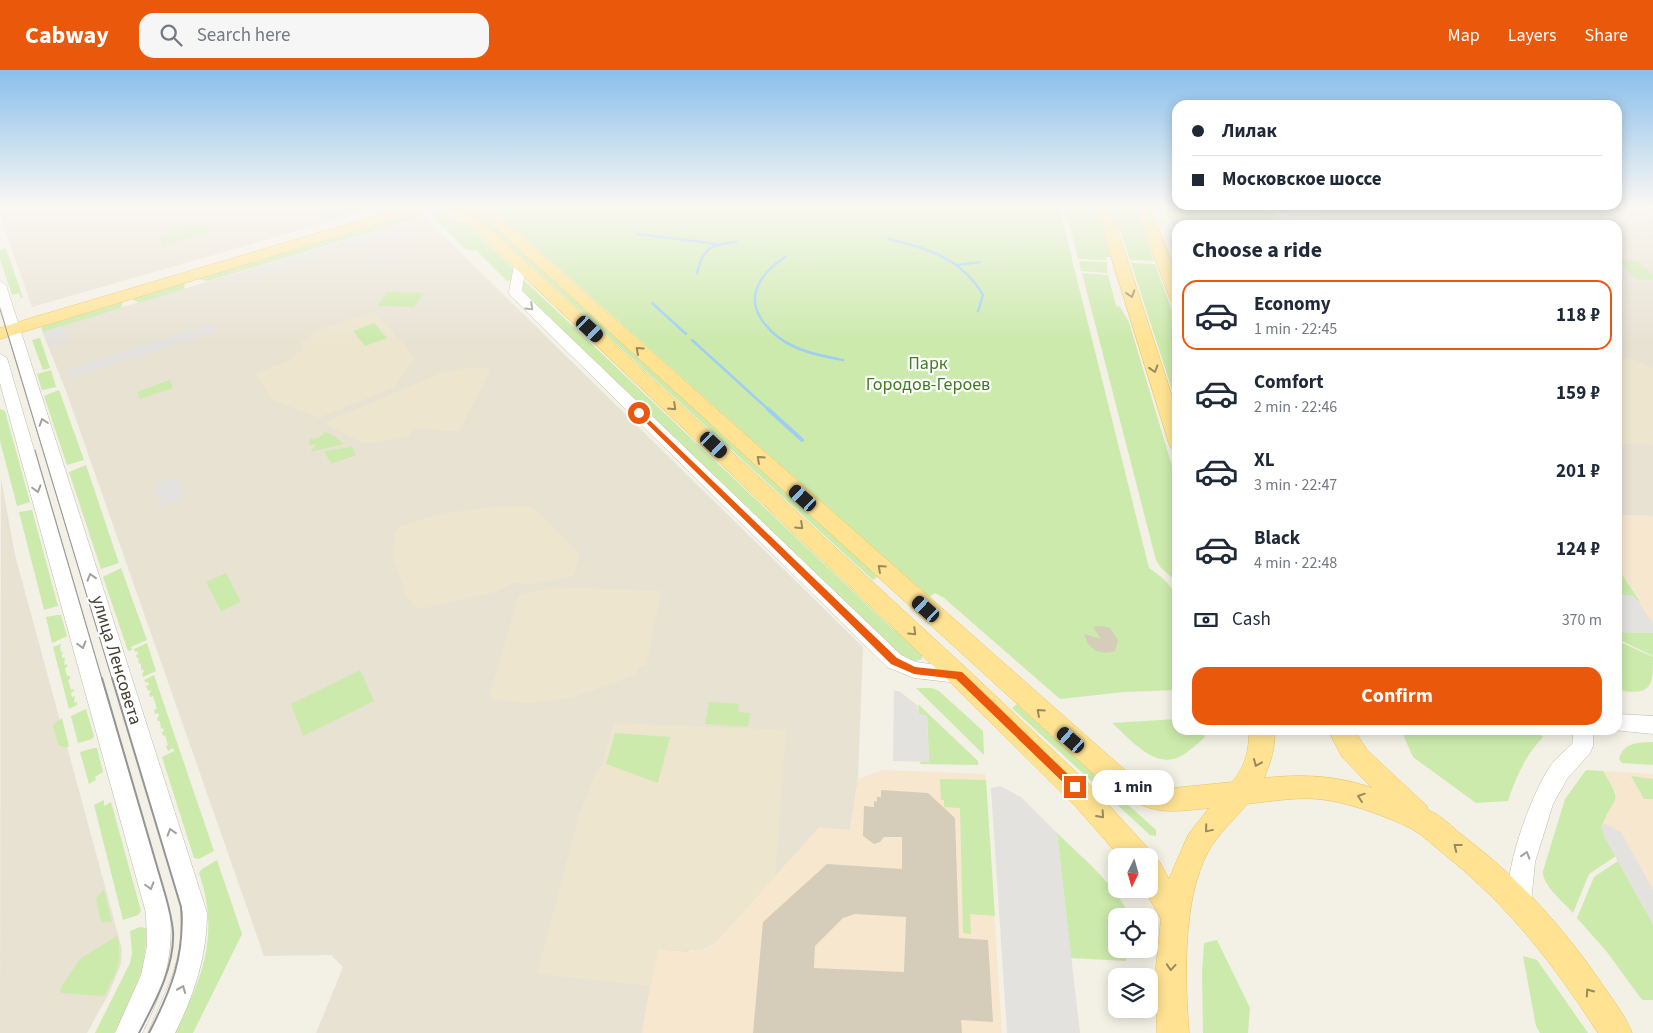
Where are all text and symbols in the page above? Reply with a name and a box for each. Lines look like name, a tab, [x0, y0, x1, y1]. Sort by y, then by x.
search box	[139, 13, 489, 58]
text: Cabway	[25, 18, 109, 53]
icon: search	[157, 21, 185, 49]
text: Search here	[197, 22, 290, 49]
text: Map	[1448, 23, 1480, 48]
text: Layers	[1508, 23, 1557, 48]
text: Share	[1585, 23, 1628, 48]
text: Лилак	[1222, 118, 1277, 145]
text: Московское шоссе	[1222, 166, 1382, 193]
text: Choose a ride	[1192, 234, 1322, 266]
one-way arrow	[1125, 290, 1135, 298]
text: Economy	[1254, 291, 1331, 318]
icon: car	[1194, 293, 1239, 338]
one-way arrow	[524, 301, 533, 310]
text: 118 ₽	[1556, 302, 1600, 329]
car	[573, 313, 606, 345]
text: 1 min · 22:45	[1254, 318, 1337, 340]
one-way arrow	[636, 347, 645, 356]
park label: Парк Городов-Героев	[866, 351, 990, 397]
one-way arrow	[1149, 364, 1159, 373]
text: Comfort	[1254, 369, 1324, 396]
icon: car	[1194, 371, 1239, 416]
text: 159 ₽	[1556, 380, 1600, 407]
text: 2 min · 22:46	[1254, 396, 1337, 418]
one-way arrow	[667, 401, 676, 410]
route start	[628, 402, 650, 424]
one-way arrow	[38, 418, 48, 426]
car	[697, 429, 730, 461]
text: XL	[1254, 447, 1275, 474]
icon: car	[1194, 449, 1239, 494]
one-way arrow	[757, 456, 766, 465]
text: 201 ₽	[1556, 458, 1600, 485]
text: 3 min · 22:47	[1254, 474, 1337, 496]
car	[786, 482, 819, 514]
one-way arrow	[32, 484, 42, 492]
one-way arrow	[795, 520, 804, 529]
text: Black	[1254, 525, 1300, 552]
icon: car	[1194, 527, 1239, 572]
text: 124 ₽	[1556, 536, 1600, 563]
text: 4 min · 22:48	[1254, 552, 1337, 574]
one-way arrow	[877, 565, 886, 574]
one-way arrow	[87, 573, 97, 581]
street label: улица Ленсовета	[85, 593, 148, 728]
car	[909, 593, 942, 625]
icon: cash	[1192, 606, 1220, 634]
text: Cash	[1232, 606, 1271, 633]
text: 370 m	[1562, 609, 1602, 631]
one-way arrow	[908, 626, 917, 635]
one-way arrow	[76, 641, 86, 649]
button: Confirm	[1192, 667, 1602, 725]
one-way arrow	[1037, 709, 1046, 718]
car	[1054, 724, 1087, 756]
one-way arrow	[1252, 758, 1263, 767]
callout: 1 min	[1092, 770, 1175, 804]
route end	[1064, 776, 1086, 798]
text: 1 min	[1114, 776, 1152, 798]
one-way arrow	[1357, 793, 1365, 803]
one-way arrow	[1095, 810, 1104, 819]
one-way arrow	[1206, 823, 1214, 832]
one-way arrow	[166, 829, 176, 837]
one-way arrow	[1454, 844, 1463, 852]
north arrow	[1108, 848, 1158, 898]
map controls	[1108, 848, 1158, 1018]
one-way arrow	[1520, 851, 1530, 860]
one-way arrow	[145, 881, 155, 889]
button: locate	[1108, 908, 1158, 958]
one-way arrow	[1166, 963, 1177, 971]
button: layers	[1108, 968, 1158, 1018]
one-way arrow	[176, 985, 186, 994]
one-way arrow	[1586, 988, 1595, 998]

